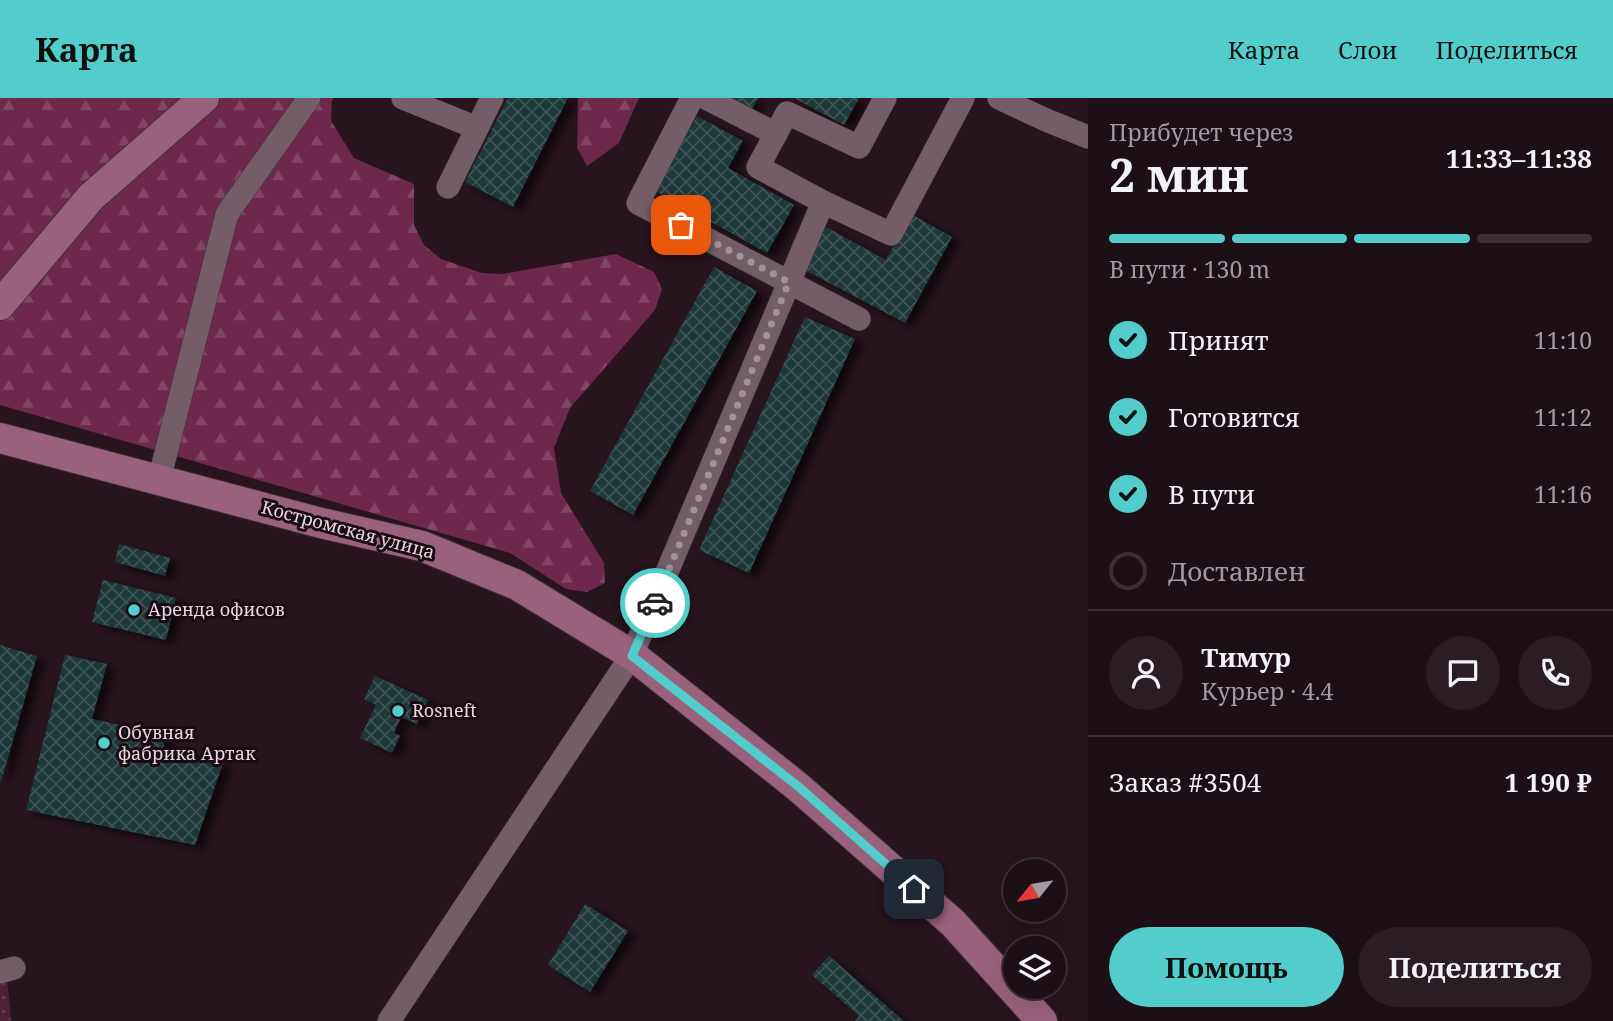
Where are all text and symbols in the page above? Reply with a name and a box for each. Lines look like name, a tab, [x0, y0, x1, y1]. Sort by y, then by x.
text: Карта	[35, 27, 138, 72]
text: Карта	[1228, 33, 1300, 66]
text: Слои	[1338, 33, 1398, 66]
text: Поделиться	[1436, 33, 1578, 66]
text: Прибудет через	[1109, 116, 1293, 148]
text: 11:33–11:38	[1446, 140, 1592, 176]
text: 2 мин	[1109, 143, 1248, 205]
pin	[651, 195, 711, 255]
icon: bag	[662, 206, 700, 244]
text: В пути · 130 m	[1109, 253, 1270, 285]
icon: check	[1109, 321, 1147, 359]
text: Принят	[1168, 322, 1269, 358]
text: 11:10	[1534, 324, 1592, 356]
icon: check	[1109, 398, 1147, 436]
text: Готовится	[1168, 399, 1300, 435]
text: 11:12	[1534, 401, 1592, 433]
icon: check	[1109, 475, 1147, 513]
text: В пути	[1168, 476, 1255, 512]
text: 11:16	[1534, 478, 1592, 510]
street label: Костромская улица	[259, 494, 438, 564]
text: Доставлен	[1168, 553, 1305, 589]
courier	[620, 568, 690, 638]
icon: car	[636, 584, 674, 622]
place label: Аренда офисов	[148, 597, 285, 621]
marker: Аренда офисов	[126, 602, 142, 618]
button: person	[1109, 636, 1183, 710]
button: chat	[1426, 636, 1500, 710]
button: phone	[1518, 636, 1592, 710]
text: Тимур	[1201, 639, 1291, 675]
text: Курьер · 4.4	[1201, 675, 1333, 707]
place label: Rosneft	[412, 698, 477, 722]
marker: Rosneft	[390, 703, 406, 719]
place label: Обувная фабрика Артак	[118, 720, 256, 765]
marker: Обувная фабрика Артак	[96, 735, 112, 751]
text: Заказ #3504	[1109, 764, 1261, 800]
text: 1 190 ₽	[1504, 764, 1592, 800]
pin	[884, 859, 944, 919]
north arrow	[1003, 859, 1066, 922]
map controls	[1003, 859, 1066, 999]
icon: home	[895, 870, 933, 908]
button: Помощь	[1109, 927, 1344, 1007]
button: Поделиться	[1358, 927, 1592, 1007]
button: layers	[1003, 936, 1066, 999]

